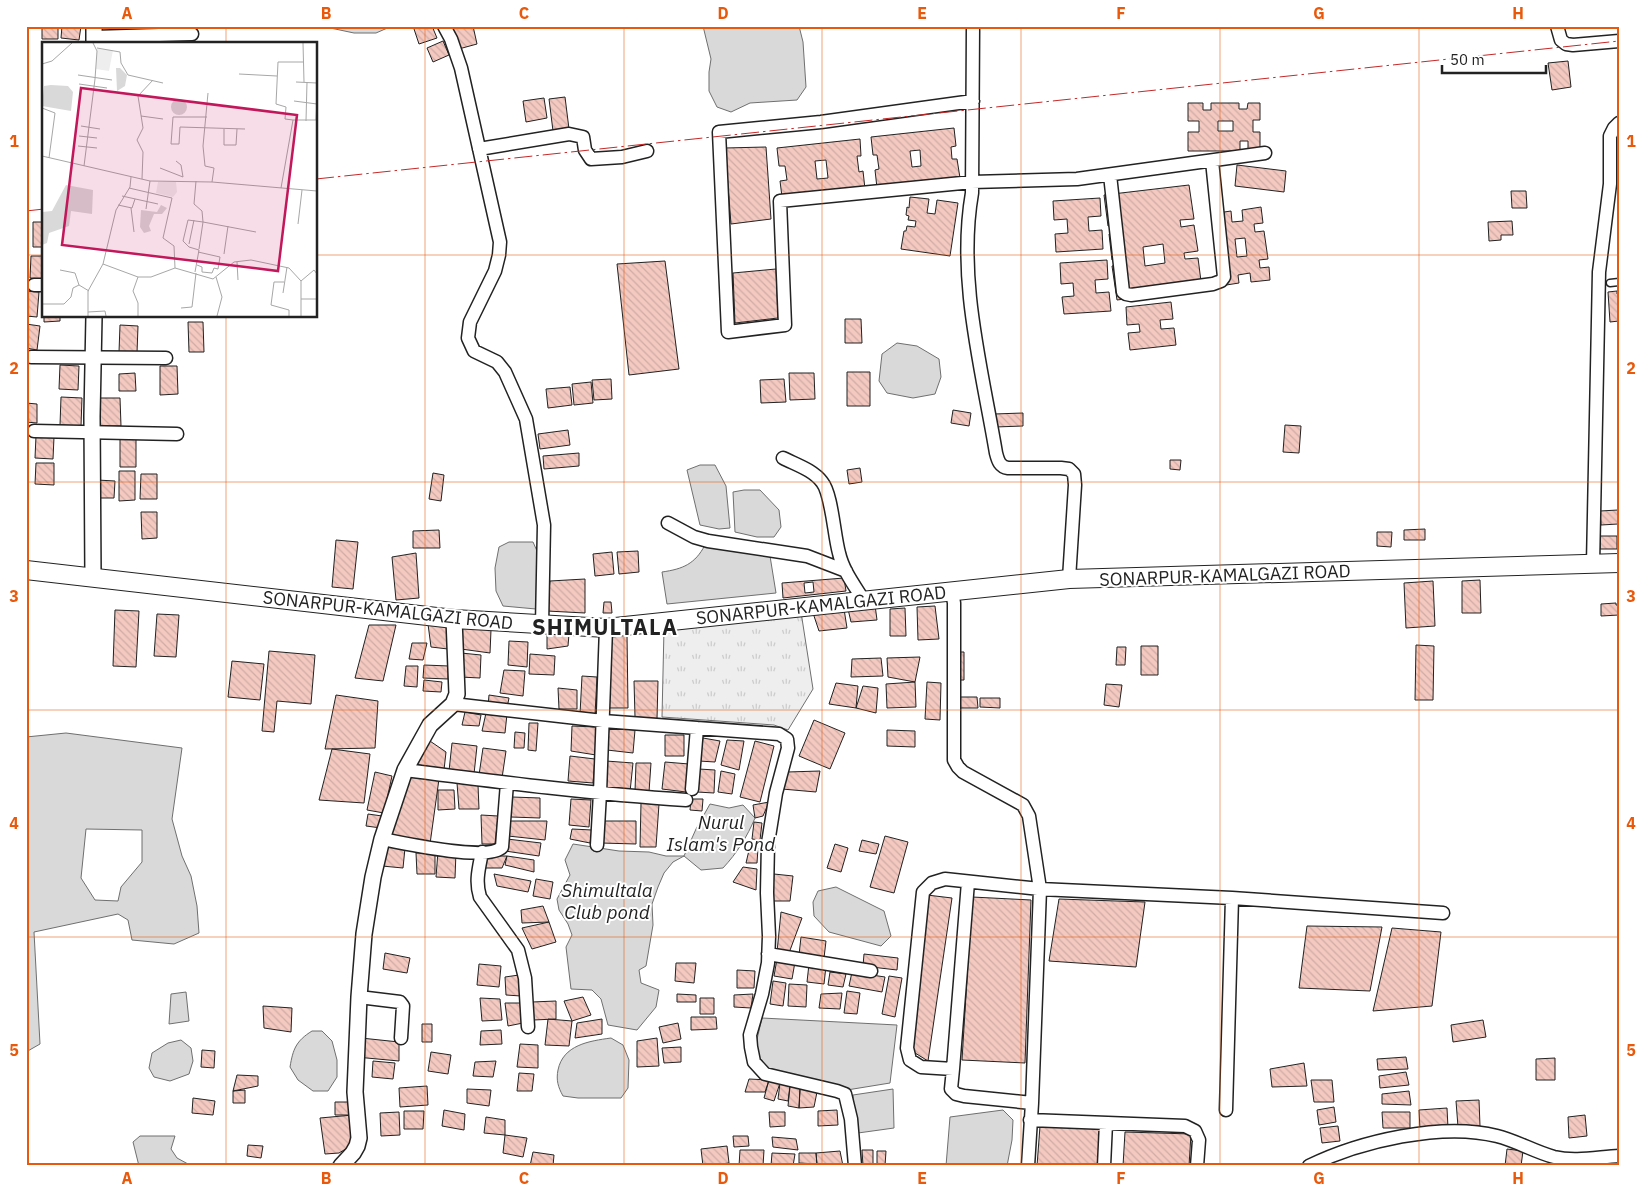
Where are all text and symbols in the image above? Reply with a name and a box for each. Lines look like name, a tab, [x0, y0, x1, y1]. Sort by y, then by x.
text: A	[122, 3, 133, 23]
text: B	[321, 3, 332, 23]
text: C	[519, 3, 529, 23]
text: D	[717, 3, 729, 23]
text: E	[917, 3, 927, 23]
text: F	[1116, 3, 1126, 23]
text: G	[1313, 3, 1325, 23]
text: H	[1512, 3, 1524, 23]
inset map	[42, 42, 318, 318]
scale bar	[1442, 42, 1546, 74]
text: 50 m	[1450, 50, 1485, 69]
text: 1	[9, 131, 19, 151]
text: 1	[1626, 131, 1636, 151]
text: 2	[9, 358, 19, 378]
text: 2	[1626, 358, 1636, 378]
street label: SONARPUR-KAMALGAZI ROAD	[1099, 559, 1351, 591]
street label: SONARPUR-KAMALGAZI ROAD	[695, 580, 947, 630]
street label: SONARPUR-KAMALGAZI ROAD	[262, 585, 514, 635]
text: 3	[9, 586, 19, 606]
text: 3	[1626, 586, 1636, 606]
district label: SHIMULTALA	[532, 612, 678, 641]
water label: Nurul Islam's Pond	[667, 810, 776, 856]
text: 4	[9, 813, 19, 833]
text: 4	[1626, 813, 1636, 833]
water label: Shimultala Club pond	[561, 878, 653, 924]
text: 5	[9, 1040, 19, 1060]
text: 5	[1626, 1040, 1636, 1060]
text: A	[122, 1168, 133, 1188]
text: B	[321, 1168, 332, 1188]
text: C	[519, 1168, 529, 1188]
text: D	[717, 1168, 729, 1188]
text: E	[917, 1168, 927, 1188]
text: F	[1116, 1168, 1126, 1188]
text: G	[1313, 1168, 1325, 1188]
text: H	[1512, 1168, 1524, 1188]

